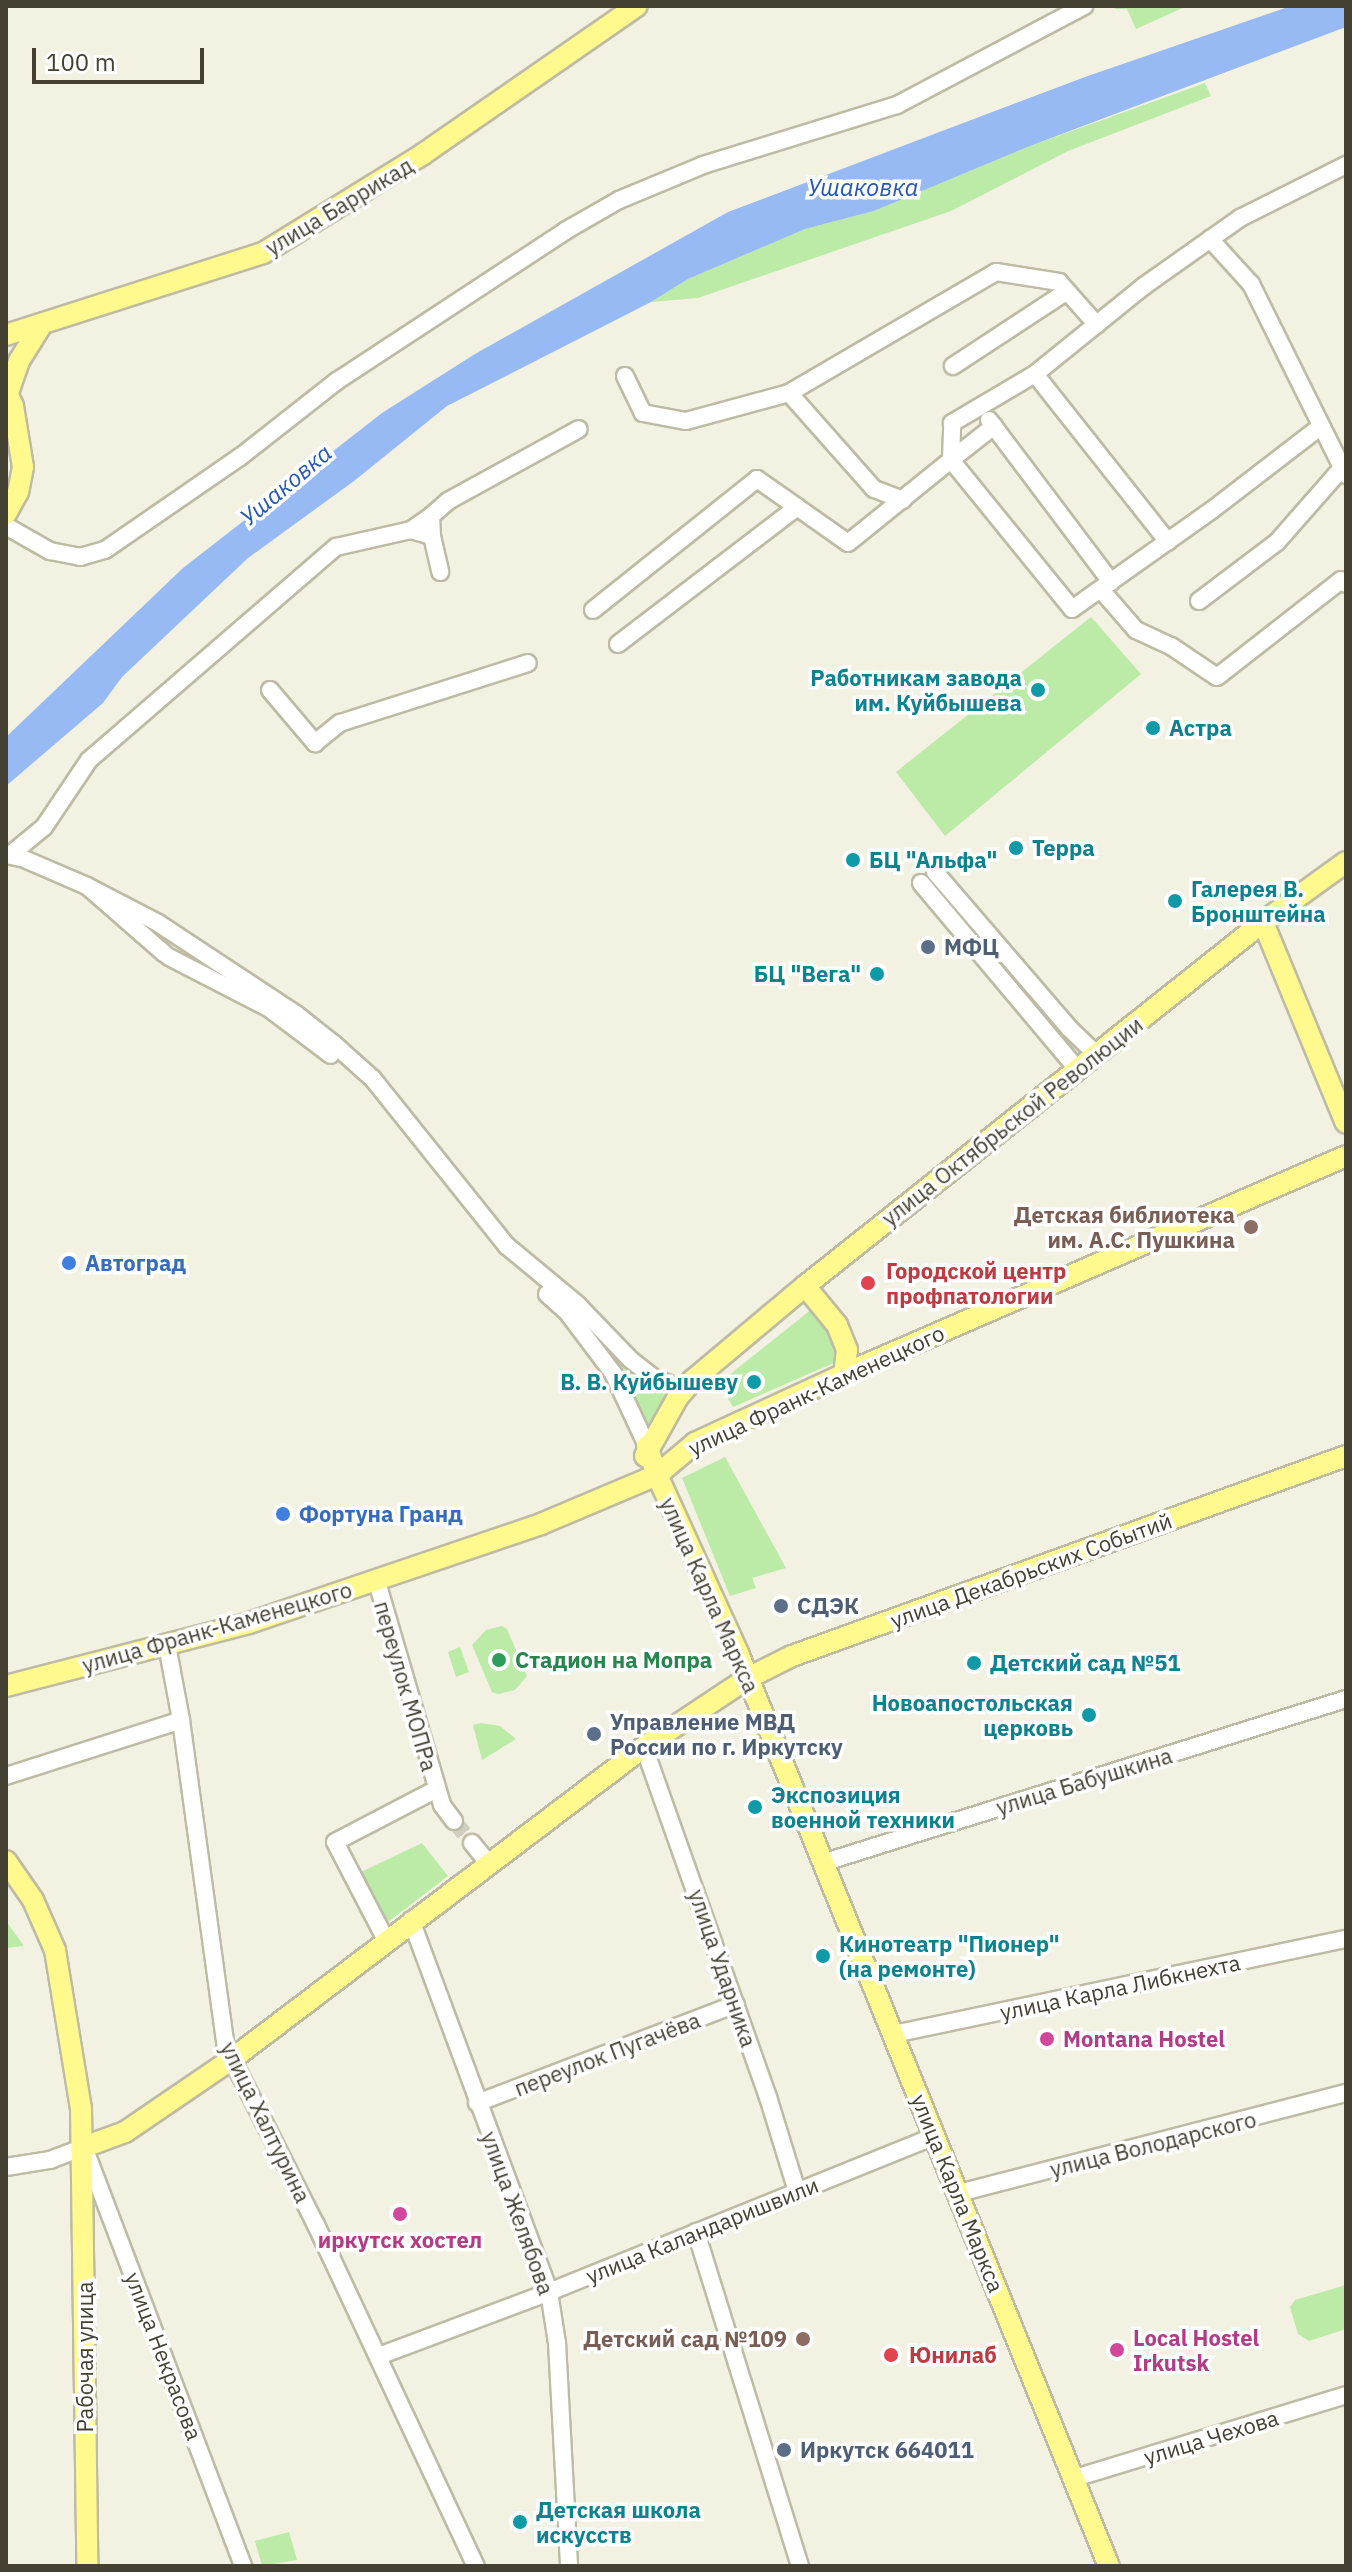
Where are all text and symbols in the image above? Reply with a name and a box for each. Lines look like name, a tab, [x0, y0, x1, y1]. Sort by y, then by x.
scale bar	[36, 32, 208, 82]
text: 100 m	[46, 46, 116, 78]
street label: улица Баррикад	[260, 152, 418, 260]
water label: Ушаковка	[808, 174, 918, 202]
water label: Ушаковка	[234, 438, 338, 532]
place label: Работникам завода им. Куйбышева	[810, 664, 1022, 716]
marker: Работникам завода им. Куйбышева	[1029, 681, 1047, 699]
place label: Астра	[1169, 715, 1232, 741]
marker: Астра	[1144, 719, 1162, 737]
place label: Терра	[1032, 835, 1095, 861]
marker: Терра	[1007, 839, 1025, 857]
place label: БЦ "Альфа"	[869, 847, 997, 873]
marker: БЦ "Альфа"	[844, 851, 862, 869]
place label: Галерея В. Бронштейна	[1191, 875, 1326, 926]
marker: Галерея В. Бронштейна	[1166, 892, 1184, 910]
place label: МФЦ	[944, 934, 999, 960]
marker: МФЦ	[919, 938, 937, 956]
place label: БЦ "Вега"	[754, 961, 861, 987]
marker: БЦ "Вега"	[868, 965, 886, 983]
street label: улица Октябрьской Революции	[876, 1011, 1148, 1231]
place label: Детская библиотека им. А.С. Пушкина	[1014, 1201, 1235, 1252]
marker: Детская библиотека им. А.С. Пушкина	[1242, 1218, 1260, 1236]
place label: Автоград	[85, 1250, 186, 1276]
marker: Автоград	[60, 1254, 78, 1272]
place label: Городской центр профпатологии	[886, 1257, 1066, 1308]
marker: Городской центр профпатологии	[857, 1272, 879, 1294]
street label: улица Франк-Каменецкого	[684, 1319, 948, 1461]
place label: В. В. Куйбышеву	[560, 1369, 738, 1395]
marker: В. В. Куйбышеву	[745, 1373, 763, 1391]
street label: улица Карла Маркса	[655, 1493, 765, 1697]
place label: Фортуна Гранд	[299, 1501, 463, 1527]
marker: Фортуна Гранд	[274, 1505, 292, 1523]
street label: улица Декабрьских Событий	[887, 1507, 1175, 1633]
street label: улица Франк-Каменецкого	[79, 1576, 355, 1678]
place label: СДЭК	[797, 1593, 859, 1619]
marker: СДЭК	[772, 1597, 790, 1615]
street label: переулок МОПРа	[369, 1598, 443, 1774]
place label: Стадион на Мопра	[515, 1647, 712, 1673]
place label: Детский сад №51	[990, 1650, 1181, 1676]
marker: Стадион на Мопра	[490, 1651, 508, 1669]
marker: Детский сад №51	[965, 1654, 983, 1672]
place label: Новоапостольская церковь	[872, 1689, 1073, 1740]
marker: Новоапостольская церковь	[1080, 1706, 1098, 1724]
place label: Управление МВД России по г. Иркутску	[610, 1708, 843, 1760]
marker: Управление МВД России по г. Иркутску	[585, 1725, 603, 1743]
street label: улица Бабушкина	[993, 1742, 1175, 1820]
place label: Экспозиция военной техники	[771, 1781, 955, 1832]
marker: Экспозиция военной техники	[746, 1798, 764, 1816]
street label: улица Ударника	[684, 1886, 762, 2050]
place label: Кинотеатр "Пионер" (на ремонте)	[839, 1930, 1060, 1982]
marker: Кинотеатр "Пионер" (на ремонте)	[814, 1947, 832, 1965]
street label: улица Карла Либкнехта	[998, 1949, 1242, 2025]
street label: переулок Пугачёва	[510, 2006, 704, 2102]
place label: Montana Hostel	[1063, 2026, 1225, 2052]
marker: Montana Hostel	[1038, 2030, 1056, 2048]
street label: улица Халтурина	[216, 2037, 316, 2207]
street label: улица Карла Маркса	[906, 2090, 1010, 2296]
street label: улица Володарского	[1047, 2106, 1259, 2182]
street label: улица Желябова	[476, 2128, 560, 2298]
street label: улица Каландаришвили	[582, 2171, 822, 2289]
marker: иркутск хостел	[391, 2205, 409, 2223]
place label: иркутск хостел	[318, 2227, 482, 2253]
street label: улица Некрасова	[120, 2268, 208, 2444]
street label: Рабочая улица	[72, 2281, 98, 2433]
place label: Local Hostel Irkutsk	[1133, 2324, 1259, 2376]
place label: Детский сад №109	[583, 2326, 787, 2352]
marker: Детский сад №109	[794, 2330, 812, 2348]
marker: Local Hostel Irkutsk	[1108, 2341, 1126, 2359]
place label: Юнилаб	[909, 2342, 997, 2368]
marker: Юнилаб	[880, 2344, 902, 2366]
street label: улица Чехова	[1141, 2404, 1281, 2470]
place label: Иркутск 664011	[800, 2437, 974, 2463]
marker: Иркутск 664011	[775, 2441, 793, 2459]
place label: Детская школа искусств	[536, 2496, 701, 2548]
marker: Детская школа искусств	[511, 2513, 529, 2531]

